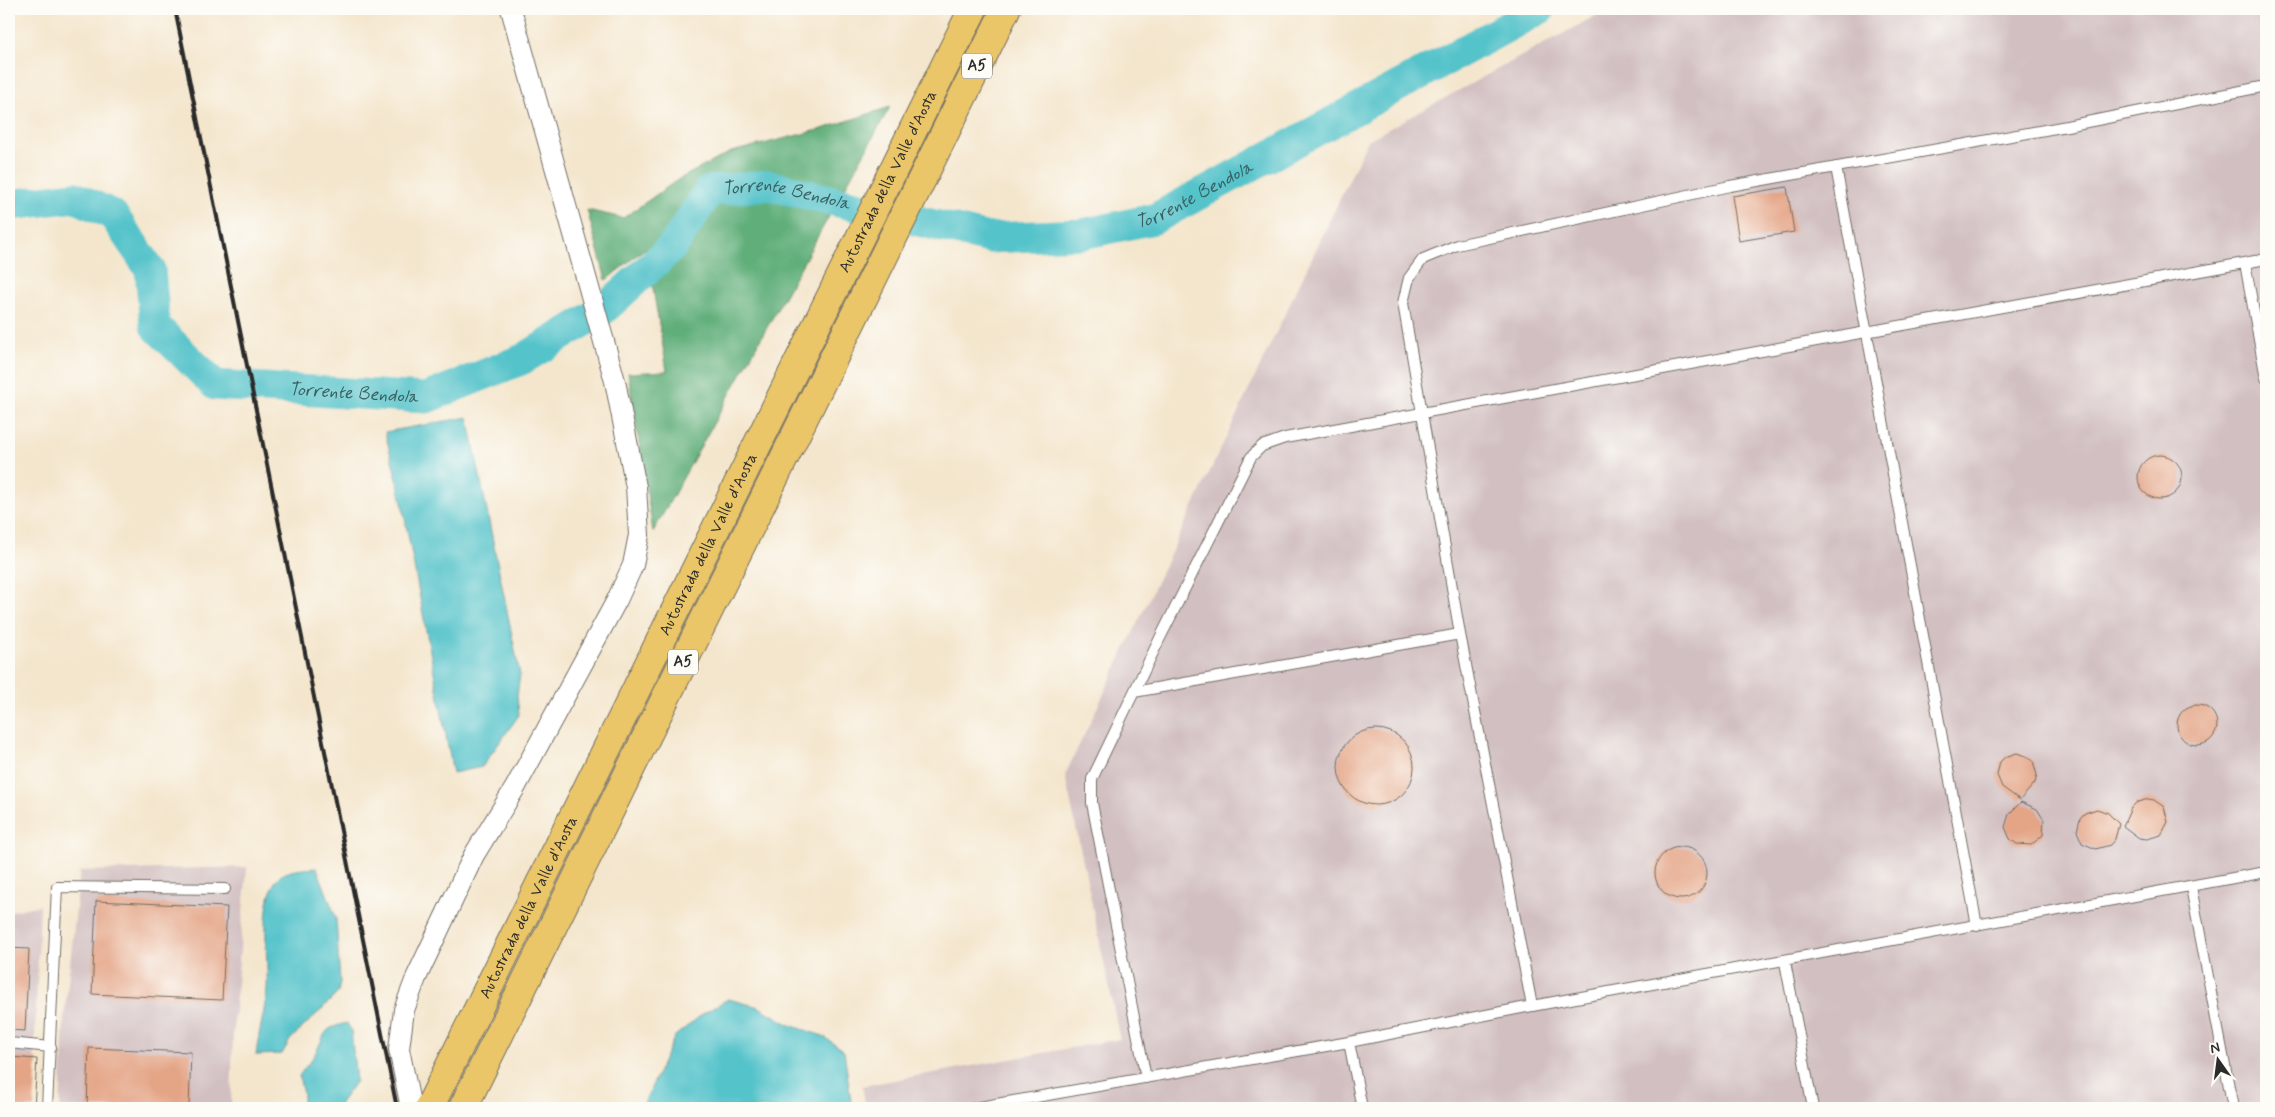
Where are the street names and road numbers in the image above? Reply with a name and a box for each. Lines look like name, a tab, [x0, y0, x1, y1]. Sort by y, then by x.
road number: A5	[962, 54, 992, 78]
street label: Autostrada della Valle d'Aosta	[834, 87, 942, 276]
street label: Autostrada della Valle d'Aosta	[654, 450, 762, 639]
road number: A5	[668, 650, 698, 674]
street label: Autostrada della Valle d'Aosta	[474, 813, 582, 1002]

